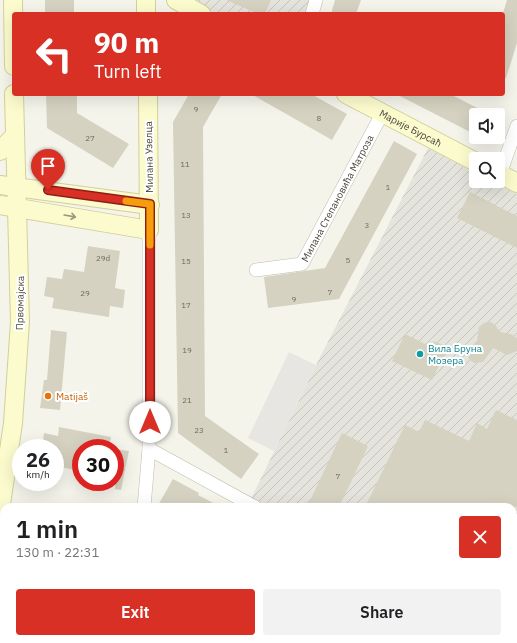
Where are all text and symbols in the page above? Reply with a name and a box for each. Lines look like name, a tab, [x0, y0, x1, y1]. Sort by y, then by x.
text: 90 m	[94, 24, 159, 61]
icon: left	[28, 28, 80, 80]
text: Turn left	[94, 60, 162, 83]
house number: 9	[194, 104, 199, 114]
street label: Марије Бурсаћ	[377, 106, 444, 150]
map controls	[469, 108, 505, 188]
button: sound	[469, 108, 505, 144]
house number: 8	[317, 113, 322, 123]
street label: Милана Узелца	[142, 121, 156, 193]
street label: Милана Степановића Матроза	[298, 132, 377, 264]
house number: 27	[85, 133, 95, 143]
pin	[31, 149, 65, 190]
button: search	[469, 152, 505, 188]
icon: arrive	[37, 155, 59, 177]
house number: 11	[180, 159, 190, 169]
house number: 1	[386, 182, 391, 192]
house number: 13	[181, 210, 191, 220]
one-way arrow	[63, 212, 76, 220]
house number: 3	[365, 220, 370, 230]
house number: 29d	[96, 253, 110, 263]
house number: 5	[346, 255, 351, 265]
house number: 15	[181, 256, 191, 266]
street label: Првомајска	[13, 275, 27, 330]
house number: 7	[328, 287, 333, 297]
house number: 29	[80, 288, 90, 298]
house number: 9	[292, 294, 297, 304]
house number: 17	[181, 300, 191, 310]
place label: Вила Бруна Мозера	[428, 342, 483, 367]
house number: 19	[182, 345, 192, 355]
marker: Вила Бруна Мозера	[415, 349, 425, 359]
place label: Matijaš	[56, 390, 88, 403]
marker: Matijaš	[43, 391, 53, 401]
house number: 21	[182, 395, 192, 405]
position arrow	[129, 401, 171, 443]
house number: 23	[194, 425, 204, 435]
speed limit sign: 30	[72, 439, 124, 491]
house number: 1	[224, 445, 229, 455]
text: 26	[26, 446, 50, 473]
text: km/h	[26, 468, 50, 481]
house number: 7	[336, 471, 341, 481]
text: 1 min	[16, 513, 78, 545]
button: close	[459, 516, 501, 558]
text: 130 m · 22:31	[16, 544, 99, 561]
button: Exit	[16, 589, 255, 635]
button: Share	[263, 589, 501, 635]

